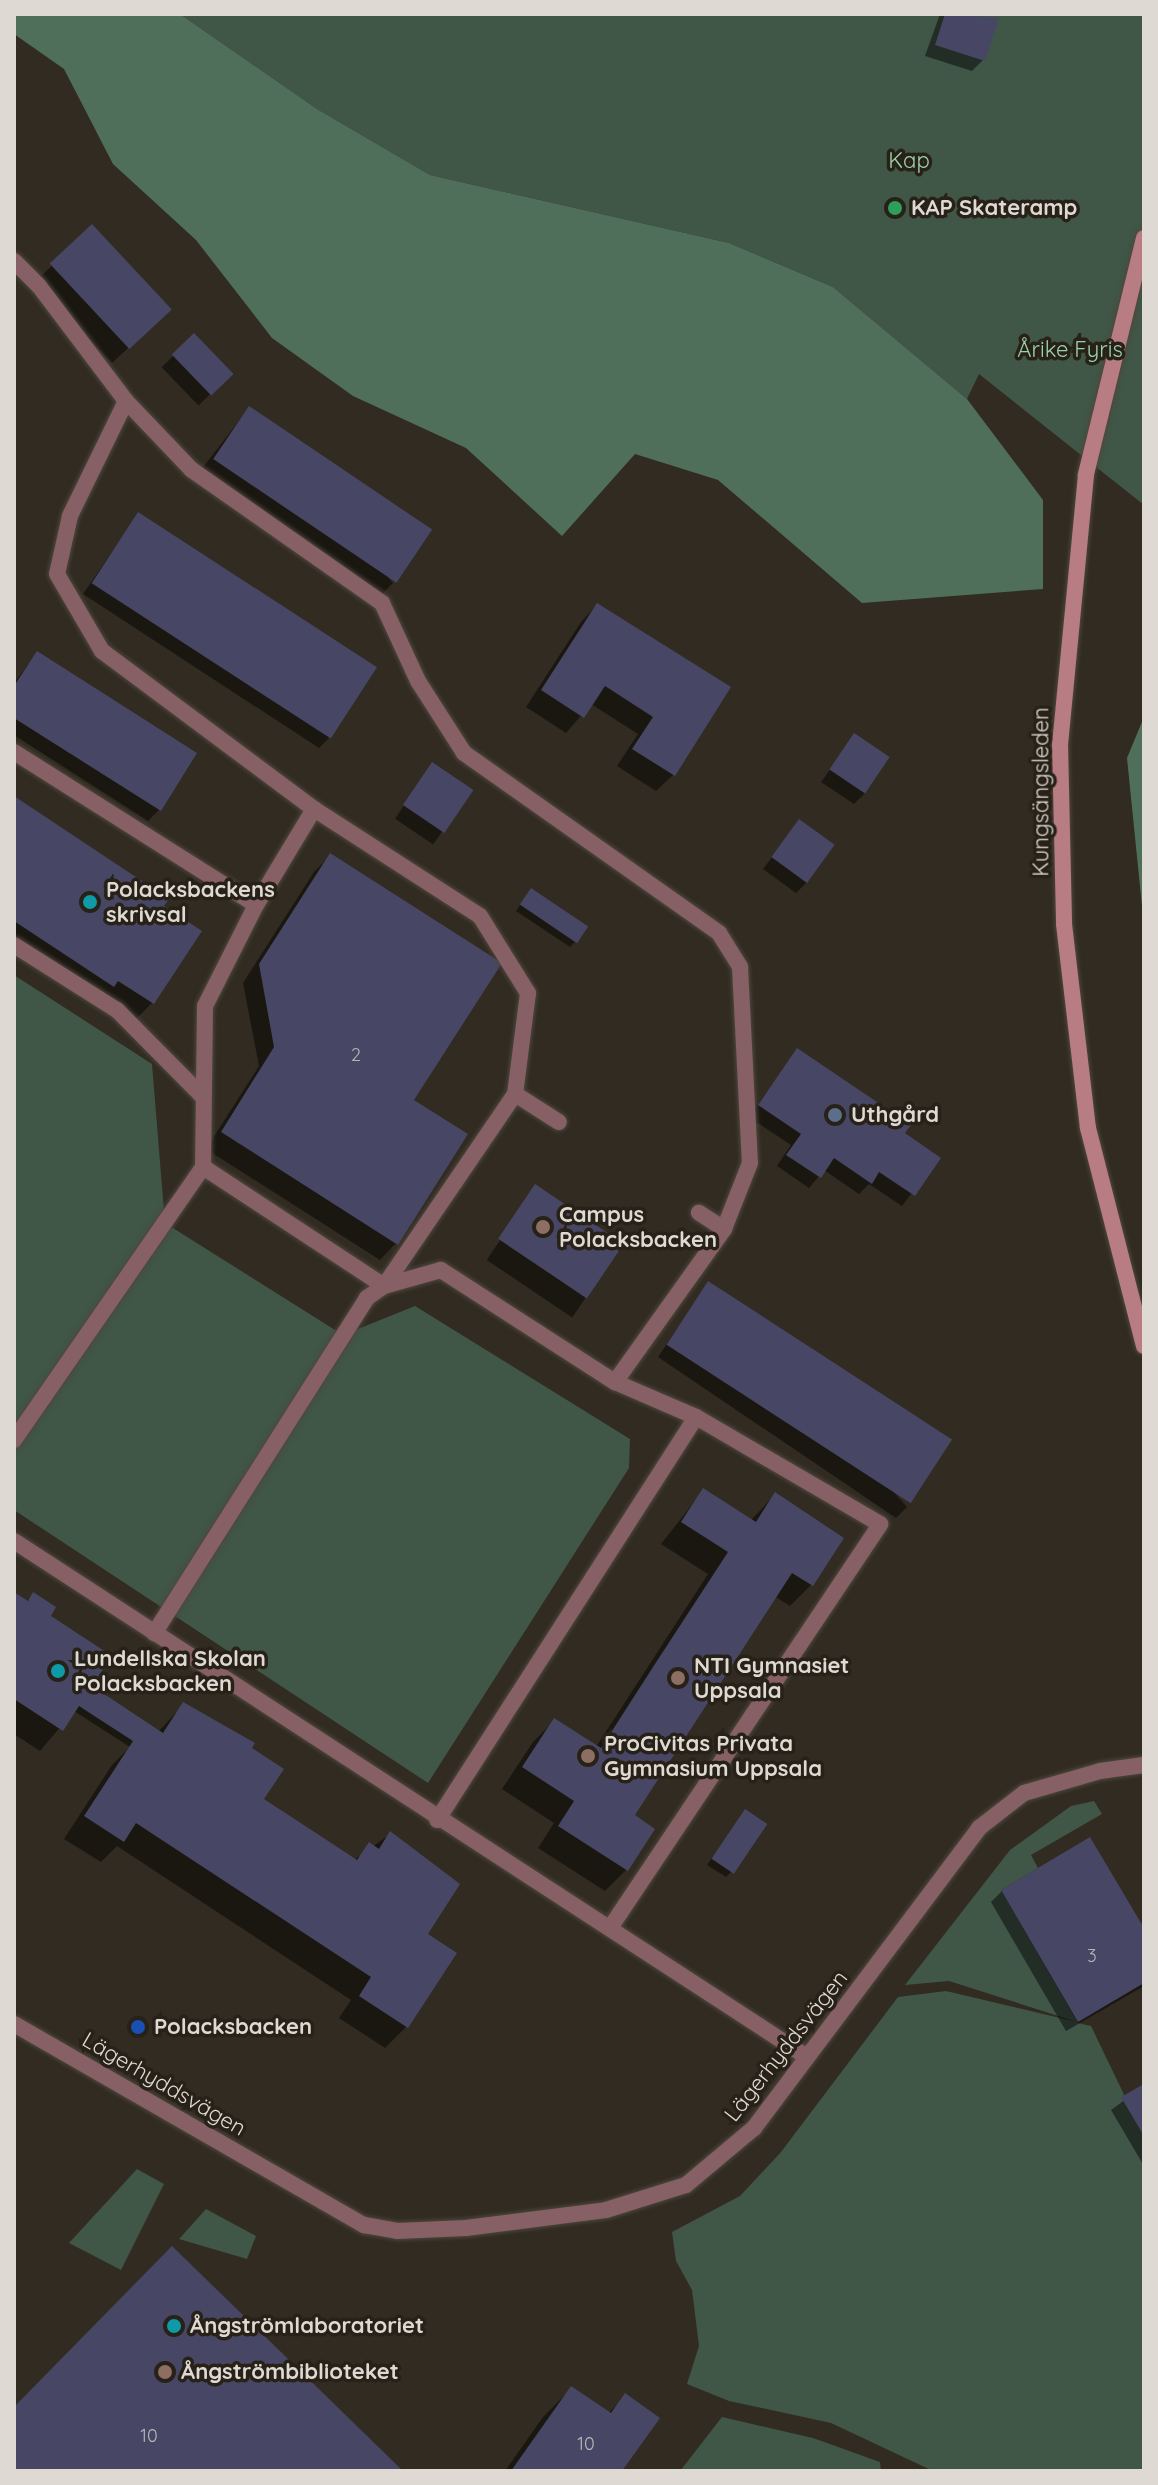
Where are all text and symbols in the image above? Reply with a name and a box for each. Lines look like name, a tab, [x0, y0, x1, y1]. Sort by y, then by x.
park label: Kap	[888, 148, 930, 174]
place label: KAP Skateramp	[911, 195, 1077, 221]
marker: KAP Skateramp	[886, 199, 904, 217]
park label: Årike Fyris	[1017, 337, 1123, 363]
street label: Kungsängsleden	[1028, 707, 1054, 877]
place label: Polacksbackens skrivsal	[106, 876, 275, 928]
marker: Polacksbackens skrivsal	[81, 893, 99, 911]
house number: 2	[351, 1044, 361, 1066]
place label: Uthgård	[851, 1102, 939, 1128]
marker: Uthgård	[826, 1106, 844, 1124]
place label: Campus Polacksbacken	[559, 1201, 717, 1252]
marker: Campus Polacksbacken	[534, 1218, 552, 1236]
place label: Lundellska Skolan Polacksbacken	[74, 1645, 266, 1696]
place label: NTI Gymnasiet Uppsala	[694, 1652, 849, 1704]
marker: Lundellska Skolan Polacksbacken	[49, 1662, 67, 1680]
marker: NTI Gymnasiet Uppsala	[669, 1669, 687, 1687]
place label: ProCivitas Privata Gymnasium Uppsala	[604, 1730, 822, 1782]
marker: ProCivitas Privata Gymnasium Uppsala	[579, 1747, 597, 1765]
house number: 3	[1087, 1945, 1097, 1967]
street label: Lägerhyddsvägen	[719, 1965, 853, 2127]
place label: Polacksbacken	[154, 2014, 312, 2040]
marker: Polacksbacken	[129, 2018, 147, 2036]
street label: Lägerhyddsvägen	[78, 2026, 250, 2142]
place label: Ångströmlaboratoriet	[190, 2313, 424, 2339]
marker: Ångströmlaboratoriet	[165, 2317, 183, 2335]
place label: Ångströmbiblioteket	[181, 2359, 399, 2385]
marker: Ångströmbiblioteket	[156, 2363, 174, 2381]
house number: 10	[140, 2425, 158, 2447]
house number: 10	[577, 2433, 595, 2455]

